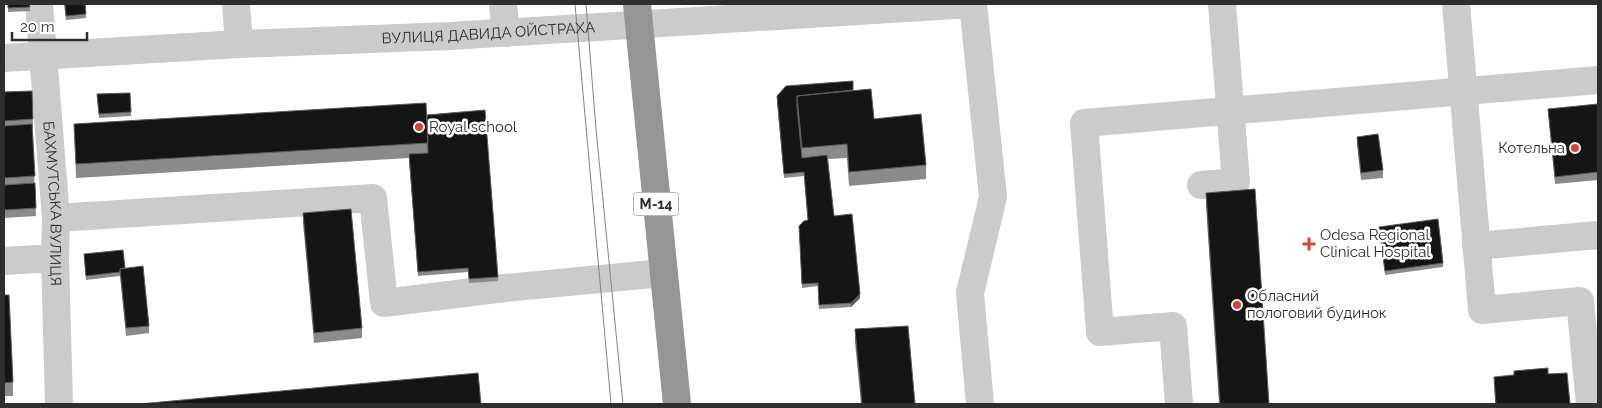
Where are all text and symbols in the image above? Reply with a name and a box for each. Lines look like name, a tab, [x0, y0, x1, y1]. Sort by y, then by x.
scale bar	[12, 10, 88, 42]
text: 20 m	[20, 18, 55, 36]
street label: ВУЛИЦЯ ДАВИДА ОЙСТРАХА	[381, 18, 596, 48]
place label: Royal school	[429, 118, 518, 136]
street label: БАХМУТСЬКА ВУЛИЦЯ	[39, 120, 65, 286]
marker: Royal school	[413, 121, 425, 133]
place label: Котельна	[1498, 139, 1565, 157]
marker: Котельна	[1569, 142, 1581, 154]
road number: М-14	[634, 192, 678, 215]
place label: Odesa Regional Clinical Hospital	[1320, 226, 1431, 261]
marker: Odesa Regional Clinical Hospital	[1302, 237, 1316, 251]
place label: Обласний пологовий будинок	[1247, 287, 1387, 322]
marker: Обласний пологовий будинок	[1231, 299, 1243, 311]

